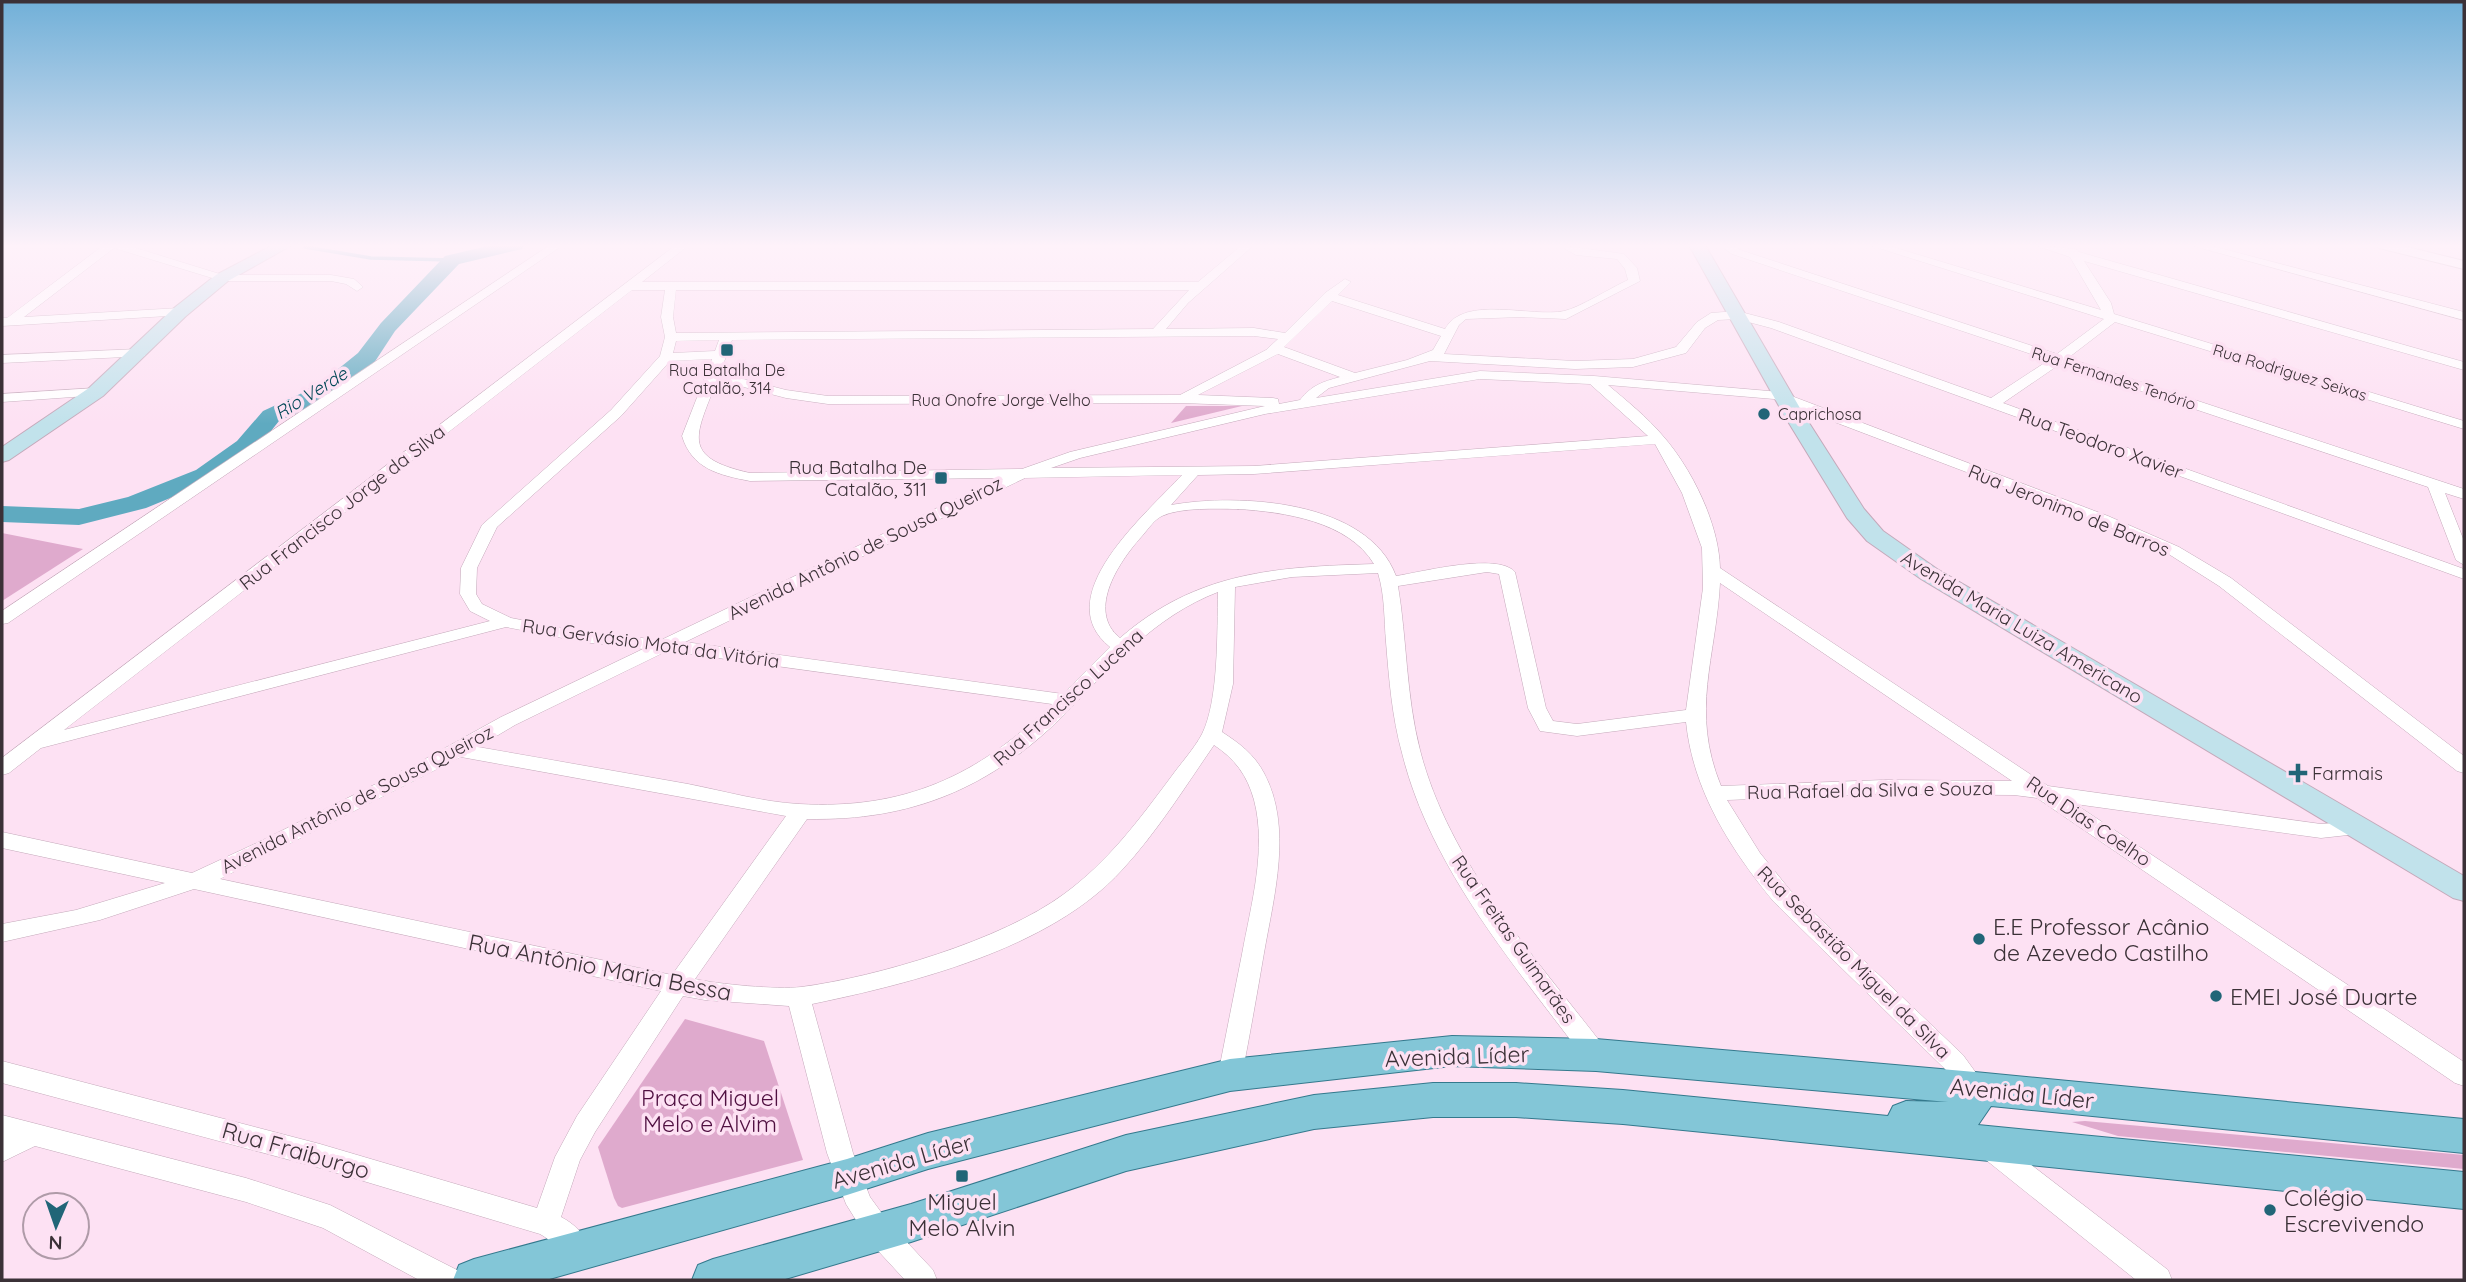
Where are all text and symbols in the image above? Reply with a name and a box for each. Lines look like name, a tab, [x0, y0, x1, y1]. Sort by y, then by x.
street label: Rua Rodriguez Seixas	[2211, 339, 2369, 405]
marker: Rua Batalha De Catalão, 314	[719, 342, 735, 358]
street label: Rua Fernandes Tenório	[2029, 342, 2199, 414]
place label: Rua Batalha De Catalão, 314	[669, 360, 785, 398]
water label: Rio Verde	[271, 361, 352, 424]
street label: Rua Onofre Jorge Velho	[911, 390, 1091, 410]
street label: Rua Teodoro Xavier	[2016, 402, 2187, 484]
place label: Caprichosa	[1778, 404, 1862, 424]
marker: Caprichosa	[1756, 406, 1772, 422]
street label: Rua Francisco Jorge da Silva	[234, 419, 450, 595]
place label: Rua Batalha De Catalão, 311	[789, 455, 927, 501]
street label: Rua Jeronimo de Barros	[1965, 459, 2173, 561]
marker: Rua Batalha De Catalão, 311	[933, 470, 949, 486]
street label: Avenida Antônio de Sousa Queiroz	[724, 471, 1006, 625]
street label: Avenida Maria Luiza Americano	[1897, 545, 2147, 709]
street label: Rua Gervásio Mota da Vitória	[521, 613, 781, 673]
street label: Rua Francisco Lucena	[988, 623, 1148, 771]
street label: Avenida Antônio de Sousa Queiroz	[217, 720, 497, 878]
place label: Farmais	[2312, 761, 2383, 785]
marker: Farmais	[2290, 765, 2306, 781]
street label: Rua Dias Coelho	[2022, 771, 2156, 871]
street label: Rua Rafael da Silva e Souza	[1747, 776, 1993, 804]
street label: Rua Freitas Guimarães	[1447, 850, 1581, 1028]
street label: Rua Sebastião Miguel da Silva	[1753, 861, 1955, 1063]
place label: E.E Professor Acânio de Azevedo Castilho	[1993, 912, 2209, 967]
street label: Rua Antônio Maria Bessa	[466, 927, 734, 1007]
marker: E.E Professor Acânio de Azevedo Castilho	[1971, 931, 1987, 947]
place label: EMEI José Duarte	[2230, 982, 2417, 1011]
marker: EMEI José Duarte	[2208, 988, 2224, 1004]
street label: Avenida Líder	[1384, 1039, 1530, 1073]
street label: Avenida Líder	[1949, 1071, 2096, 1115]
park label: Praça Miguel Melo e Alvim	[641, 1083, 779, 1138]
street label: Rua Fraiburgo	[219, 1115, 373, 1185]
street label: Avenida Líder	[828, 1127, 976, 1195]
marker: Miguel Melo Alvin	[954, 1168, 970, 1184]
place label: Colégio Escrevivendo	[2284, 1183, 2424, 1238]
place label: Miguel Melo Alvin	[908, 1187, 1016, 1242]
north arrow	[21, 1191, 91, 1261]
marker: Colégio Escrevivendo	[2262, 1202, 2278, 1218]
text: N	[48, 1231, 63, 1255]

